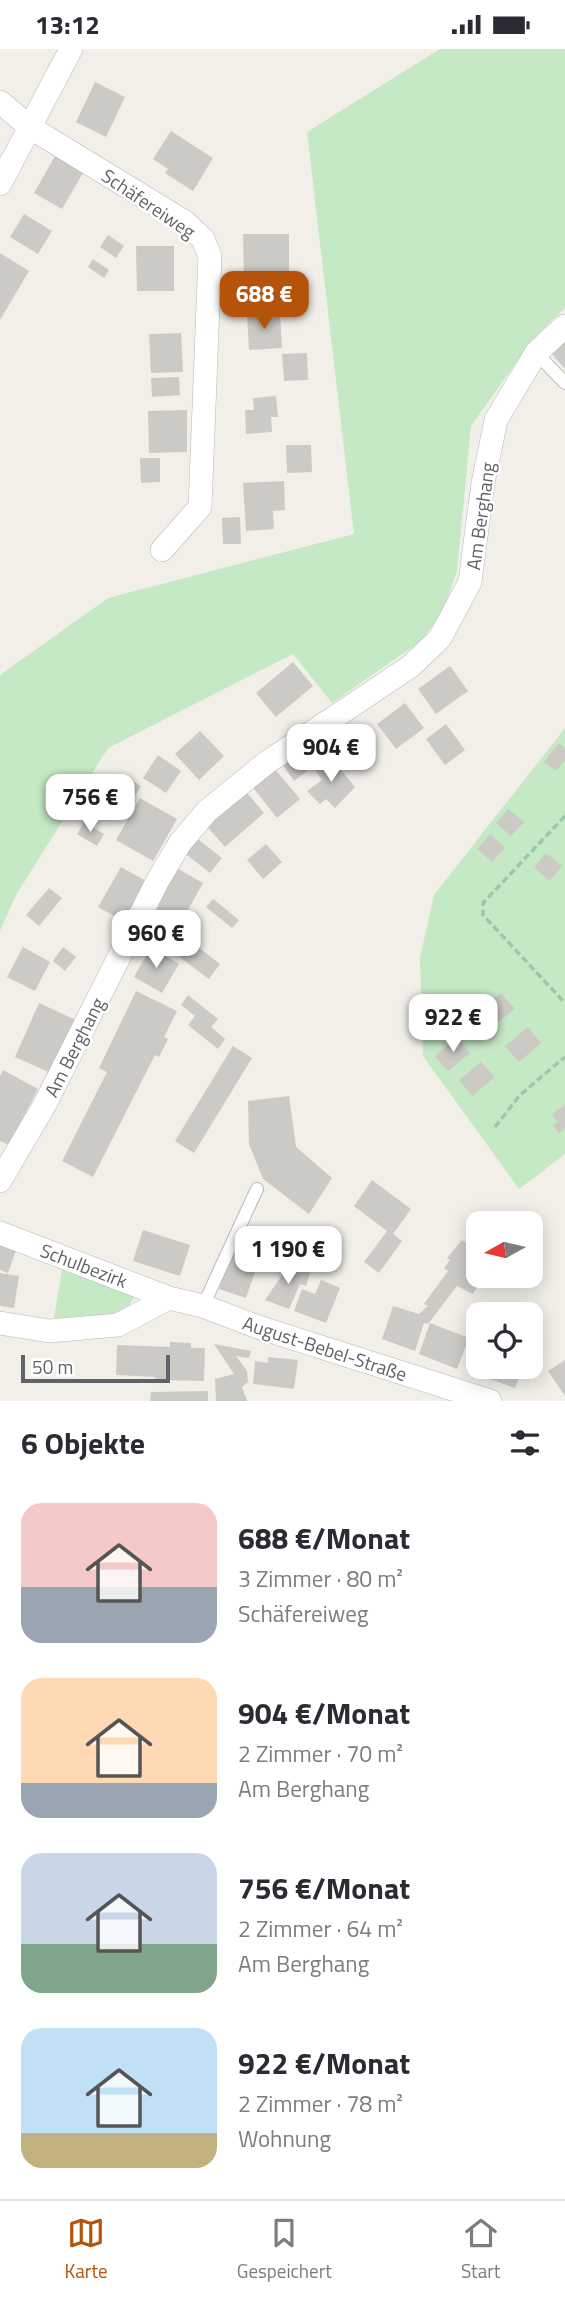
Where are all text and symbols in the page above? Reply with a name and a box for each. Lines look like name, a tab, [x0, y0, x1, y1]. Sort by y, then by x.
text: 13:12	[35, 5, 100, 44]
street label: Schäfereiweg	[96, 161, 202, 245]
pin: 688 €	[215, 271, 313, 331]
text: 688 €	[236, 276, 292, 311]
street label: Am Berghang	[458, 460, 502, 572]
pin: 904 €	[282, 725, 380, 784]
text: 904 €	[303, 729, 359, 764]
pin: 756 €	[41, 775, 139, 834]
text: 756 €	[62, 779, 118, 814]
pin: 960 €	[107, 911, 205, 970]
text: 960 €	[128, 915, 184, 950]
street label: Am Berghang	[36, 992, 112, 1102]
pin: 922 €	[404, 995, 502, 1054]
text: 922 €	[425, 999, 481, 1034]
north arrow	[466, 1211, 542, 1288]
map controls	[466, 1211, 543, 1379]
pin: 1 190 €	[223, 1227, 353, 1286]
text: 1 190 €	[251, 1231, 325, 1266]
street label: Schulbezirk	[36, 1235, 132, 1295]
button: locate	[466, 1302, 543, 1379]
street label: August-Bebel-Straße	[239, 1308, 411, 1388]
scale bar	[21, 1352, 170, 1384]
text: 50 m	[32, 1352, 73, 1381]
text: 6 Objekte	[21, 1420, 145, 1466]
icon: filters	[506, 1424, 544, 1462]
text: 688 €/Monat	[238, 1515, 410, 1561]
icon: home	[77, 1531, 161, 1615]
text: 3 Zimmer · 80 m²	[238, 1561, 403, 1596]
text: Schäfereiweg	[238, 1596, 369, 1631]
text: 904 €/Monat	[238, 1690, 410, 1736]
icon: home	[77, 1706, 161, 1790]
text: 2 Zimmer · 70 m²	[238, 1736, 403, 1771]
text: Am Berghang	[238, 1771, 369, 1806]
text: 756 €/Monat	[238, 1865, 410, 1911]
icon: home	[77, 1881, 161, 1965]
text: 2 Zimmer · 64 m²	[238, 1911, 403, 1946]
text: Am Berghang	[238, 1946, 369, 1981]
text: 922 €/Monat	[238, 2040, 410, 2086]
icon: home	[77, 2056, 161, 2140]
text: 2 Zimmer · 78 m²	[238, 2086, 403, 2121]
text: Wohnung	[238, 2121, 331, 2156]
tab: Karte	[65, 2214, 108, 2285]
tab: Gespeichert	[237, 2214, 332, 2285]
tab: Start	[461, 2214, 500, 2285]

